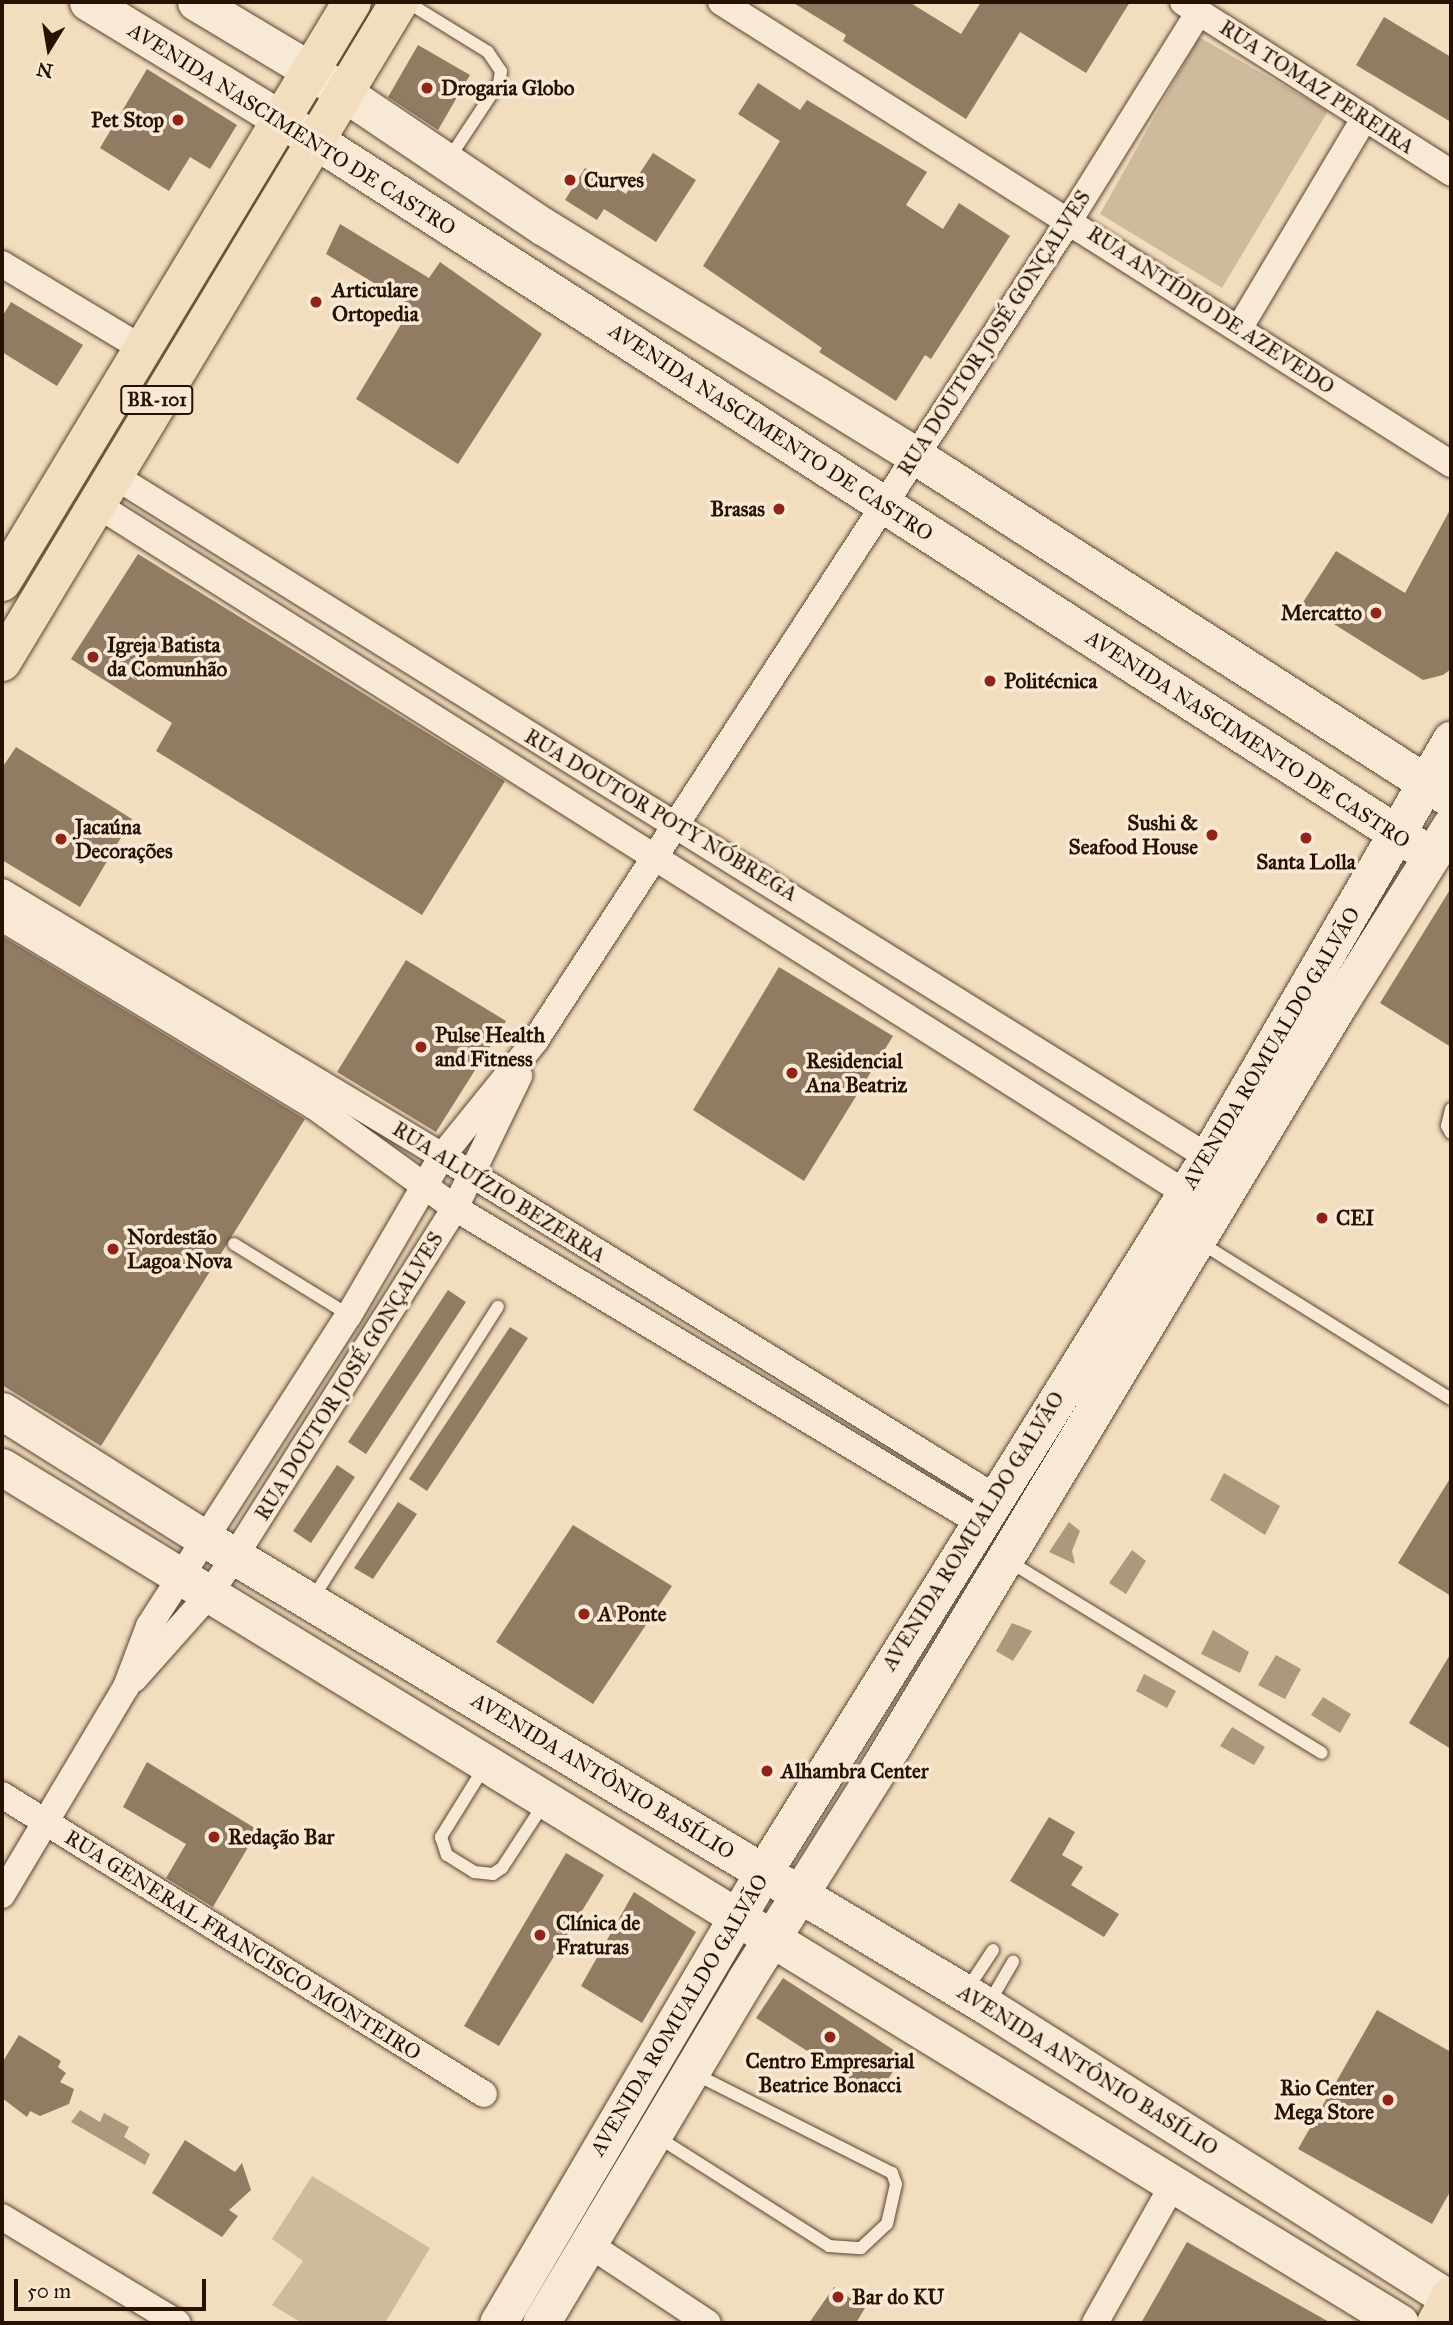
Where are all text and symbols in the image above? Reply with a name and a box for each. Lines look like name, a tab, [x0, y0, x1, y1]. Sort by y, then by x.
north arrow	[14, 14, 84, 84]
street label: RUA TOMAZ PEREIRA	[1215, 15, 1419, 159]
street label: AVENIDA NASCIMENTO DE CASTRO	[124, 17, 460, 241]
text: N	[35, 57, 55, 83]
place label: Drogaria Globo	[441, 75, 574, 101]
marker: Drogaria Globo	[419, 80, 435, 96]
place label: Pet Stop	[91, 107, 164, 133]
marker: Pet Stop	[170, 112, 186, 128]
place label: Curves	[584, 167, 644, 193]
marker: Curves	[562, 172, 578, 188]
street label: RUA DOUTOR JOSÉ GONÇALVES	[892, 186, 1096, 480]
street label: RUA ANTÍDIO DE AZEVEDO	[1083, 221, 1339, 399]
place label: Articulare Ortopedia	[332, 277, 419, 327]
marker: Articulare Ortopedia	[306, 292, 326, 312]
street label: AVENIDA NASCIMENTO DE CASTRO	[604, 318, 938, 546]
road number: BR-101	[120, 384, 194, 416]
place label: Brasas	[710, 496, 765, 522]
marker: Brasas	[771, 501, 787, 517]
place label: Mercatto	[1281, 600, 1362, 626]
marker: Mercatto	[1368, 605, 1384, 621]
street label: AVENIDA NASCIMENTO DE CASTRO	[1081, 625, 1415, 853]
place label: Igreja Batista da Comunhão	[107, 632, 227, 682]
marker: Igreja Batista da Comunhão	[85, 649, 101, 665]
place label: Politécnica	[1004, 668, 1097, 694]
marker: Politécnica	[982, 673, 998, 689]
street label: RUA DOUTOR POTY NÓBREGA	[520, 723, 802, 907]
place label: Sushi & Seafood House	[1069, 810, 1198, 860]
place label: Jacaúna Decorações	[75, 814, 173, 864]
marker: Sushi & Seafood House	[1204, 827, 1220, 843]
marker: Santa Lolla	[1298, 830, 1314, 846]
marker: Jacaúna Decorações	[53, 831, 69, 847]
place label: Santa Lolla	[1256, 849, 1356, 875]
street label: AVENIDA ROMUALDO GALVÃO	[1177, 903, 1365, 1193]
place label: Pulse Health and Fitness	[435, 1022, 545, 1072]
marker: Pulse Health and Fitness	[413, 1039, 429, 1055]
place label: Residencial Ana Beatriz	[806, 1048, 907, 1098]
marker: Residencial Ana Beatriz	[784, 1065, 800, 1081]
street label: RUA ALUÍZIO BEZERRA	[388, 1116, 610, 1268]
place label: CEI	[1336, 1205, 1374, 1231]
marker: CEI	[1314, 1210, 1330, 1226]
place label: Nordestão Lagoa Nova	[127, 1224, 232, 1274]
street label: RUA DOUTOR JOSÉ GONÇALVES	[249, 1227, 449, 1525]
marker: Nordestão Lagoa Nova	[105, 1241, 121, 1257]
street label: AVENIDA ROMUALDO GALVÃO	[876, 1387, 1070, 1675]
place label: A Ponte	[598, 1601, 666, 1627]
marker: A Ponte	[576, 1606, 592, 1622]
street label: AVENIDA ANTÔNIO BASÍLIO	[467, 1687, 739, 1865]
place label: Alhambra Center	[781, 1758, 929, 1784]
marker: Alhambra Center	[759, 1763, 775, 1779]
street label: RUA GENERAL FRANCISCO MONTEIRO	[60, 1824, 426, 2066]
place label: Redação Bar	[228, 1824, 334, 1850]
marker: Redação Bar	[206, 1829, 222, 1845]
street label: AVENIDA ROMUALDO GALVÃO	[585, 1870, 773, 2160]
place label: Clínica de Fraturas	[556, 1910, 640, 1960]
marker: Clínica de Fraturas	[530, 1925, 550, 1945]
street label: AVENIDA ANTÔNIO BASÍLIO	[953, 1979, 1223, 2161]
marker: Centro Empresarial Beatrice Bonacci	[822, 2029, 838, 2045]
place label: Centro Empresarial Beatrice Bonacci	[745, 2048, 915, 2098]
place label: Rio Center Mega Store	[1274, 2075, 1374, 2125]
marker: Rio Center Mega Store	[1380, 2092, 1396, 2108]
scale bar	[18, 2266, 210, 2310]
text: 50 m	[27, 2278, 71, 2304]
place label: Bar do KU	[852, 2284, 944, 2310]
marker: Bar do KU	[830, 2289, 846, 2305]

